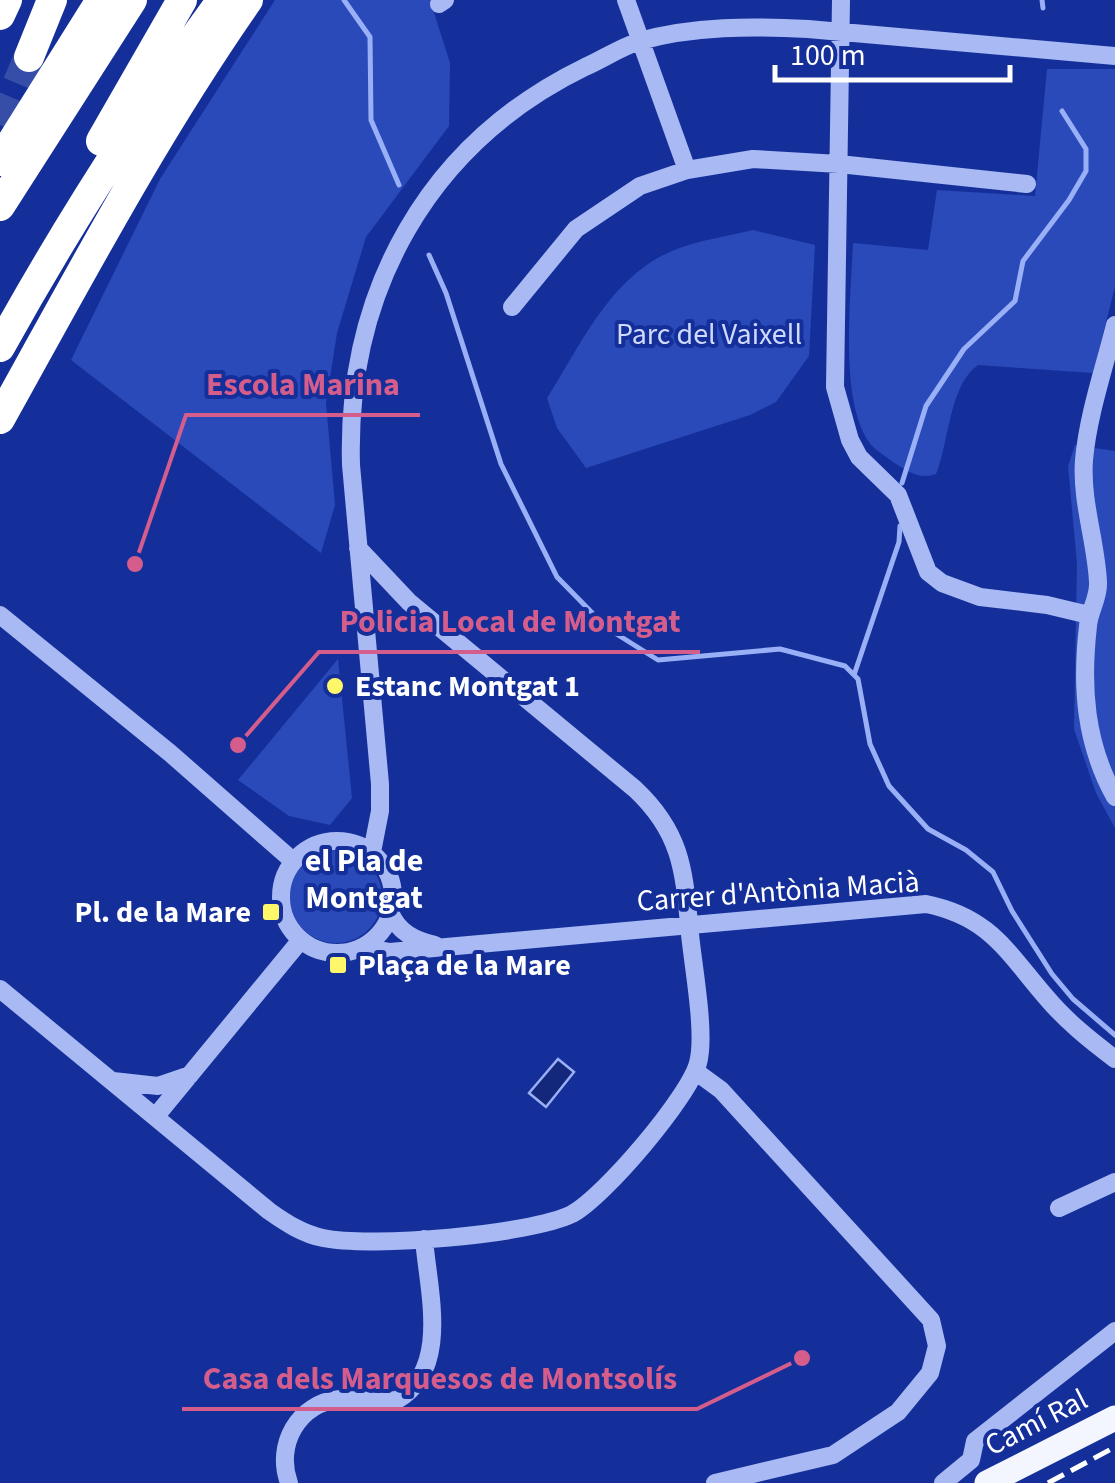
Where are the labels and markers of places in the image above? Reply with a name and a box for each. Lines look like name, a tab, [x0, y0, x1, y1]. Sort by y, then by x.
callout: Escola Marina	[186, 353, 420, 415]
callout: Policia Local de Montgat	[319, 590, 700, 652]
place label: Estanc Montgat 1	[355, 665, 580, 708]
marker: Estanc Montgat 1	[324, 675, 346, 697]
place label: Pl. de la Mare	[75, 891, 251, 934]
marker: Pl. de la Mare	[260, 901, 282, 923]
place label: Plaça de la Mare	[358, 944, 571, 987]
marker: Plaça de la Mare	[327, 954, 349, 976]
callout: Casa dels Marquesos de Montsolís	[182, 1347, 697, 1409]

